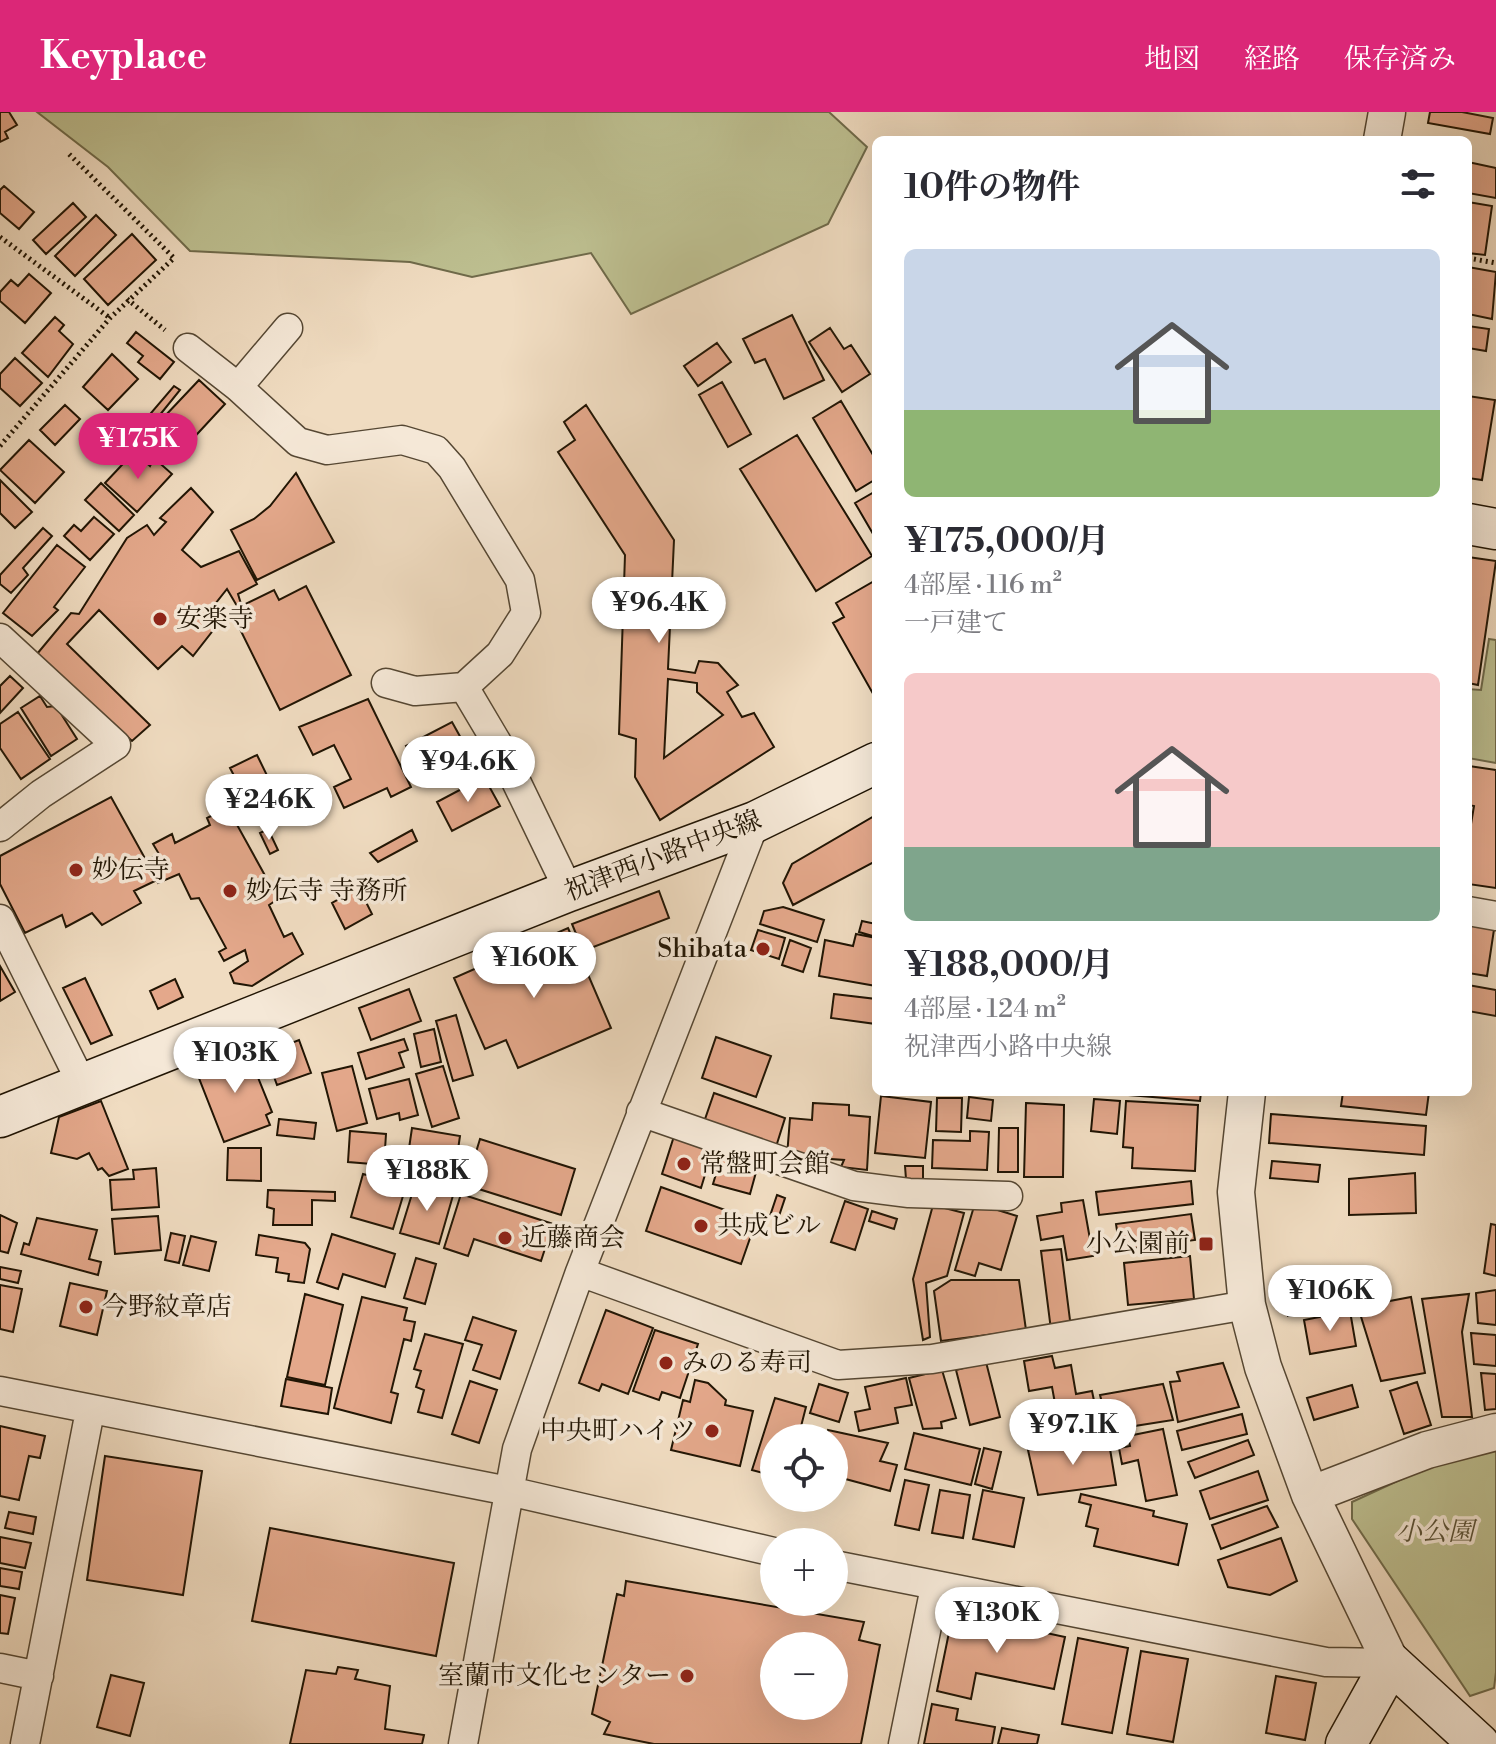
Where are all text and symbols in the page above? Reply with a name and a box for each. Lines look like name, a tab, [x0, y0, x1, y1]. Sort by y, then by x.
text: Keyplace	[40, 33, 207, 80]
text: 地図	[1144, 42, 1200, 77]
text: 経路	[1244, 42, 1300, 77]
text: 保存済み	[1344, 42, 1456, 77]
icon: filters	[1396, 162, 1440, 206]
text: 10件の物件	[904, 167, 1080, 209]
icon: home	[1100, 301, 1244, 445]
pin: ¥175K	[82, 413, 194, 481]
text: ¥175K	[97, 423, 179, 455]
text: ¥175,000/月	[904, 521, 1110, 563]
text: 4部屋 · 116 m²	[904, 569, 1062, 601]
pin: ¥96.4K	[594, 577, 724, 645]
text: ¥96.4K	[610, 587, 708, 619]
place label: 安楽寺	[176, 603, 254, 635]
text: 一戸建て	[904, 607, 1008, 639]
marker: 安楽寺	[151, 610, 169, 628]
icon: home	[1100, 725, 1244, 869]
pin: ¥94.6K	[403, 736, 533, 804]
text: ¥94.6K	[419, 746, 517, 778]
pin: ¥246K	[213, 774, 325, 842]
text: ¥246K	[223, 784, 315, 816]
street label: 祝津西小路中央線	[560, 804, 766, 908]
place label: 妙伝寺	[92, 854, 170, 886]
marker: 妙伝寺	[67, 861, 85, 879]
place label: 妙伝寺 寺務所	[246, 875, 407, 907]
marker: 妙伝寺 寺務所	[221, 882, 239, 900]
pin: ¥160K	[478, 932, 590, 1000]
place label: Shibata	[657, 933, 748, 965]
marker: Shibata	[754, 940, 772, 958]
text: ¥160K	[490, 942, 578, 974]
text: ¥188,000/月	[904, 945, 1114, 987]
text: 4部屋 · 124 m²	[904, 993, 1066, 1025]
pin: ¥103K	[179, 1027, 291, 1095]
text: 祝津西小路中央線	[904, 1031, 1112, 1063]
text: ¥103K	[191, 1037, 279, 1069]
pin: ¥188K	[371, 1145, 483, 1213]
place label: 常盤町会館	[700, 1148, 830, 1180]
text: ¥188K	[384, 1155, 470, 1187]
marker: 常盤町会館	[675, 1155, 693, 1173]
place label: 共成ビル	[717, 1210, 821, 1242]
marker: 共成ビル	[692, 1217, 710, 1235]
place label: 近藤商会	[521, 1222, 625, 1254]
place label: 小公園前	[1086, 1228, 1190, 1260]
marker: 近藤商会	[496, 1229, 514, 1247]
marker: 小公園前	[1197, 1235, 1215, 1253]
pin: ¥106K	[1274, 1265, 1386, 1333]
text: ¥106K	[1286, 1275, 1374, 1307]
place label: 今野紋章店	[102, 1291, 232, 1323]
marker: 今野紋章店	[77, 1298, 95, 1316]
place label: みのる寿司	[682, 1347, 812, 1379]
marker: みのる寿司	[657, 1354, 675, 1372]
pin: ¥97.1K	[1008, 1399, 1138, 1467]
text: ¥97.1K	[1027, 1409, 1119, 1441]
place label: 中央町ハイツ	[540, 1415, 696, 1447]
marker: 中央町ハイツ	[703, 1422, 721, 1440]
map controls	[760, 1424, 848, 1720]
button: locate	[760, 1424, 848, 1512]
park label: 小公園	[1396, 1516, 1478, 1548]
button: +	[760, 1528, 848, 1616]
pin: ¥130K	[941, 1587, 1053, 1655]
text: ¥130K	[953, 1597, 1041, 1629]
button: −	[760, 1632, 848, 1720]
place label: 室蘭市文化センター	[438, 1660, 671, 1692]
marker: 室蘭市文化センター	[678, 1667, 696, 1685]

